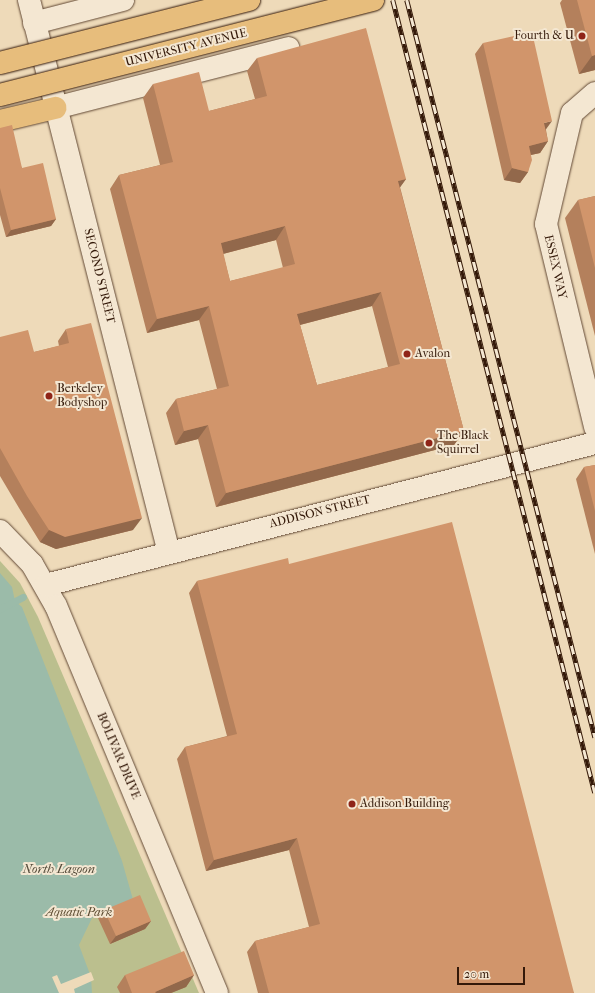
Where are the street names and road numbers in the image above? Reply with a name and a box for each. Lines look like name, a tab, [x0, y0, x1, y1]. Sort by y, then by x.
street label: UNIVERSITY AVENUE	[124, 26, 248, 70]
street label: SECOND STREET	[80, 227, 118, 325]
street label: ESSEX WAY	[541, 233, 569, 301]
street label: ADDISON STREET	[268, 493, 372, 531]
street label: BOLIVAR DRIVE	[93, 710, 143, 802]

